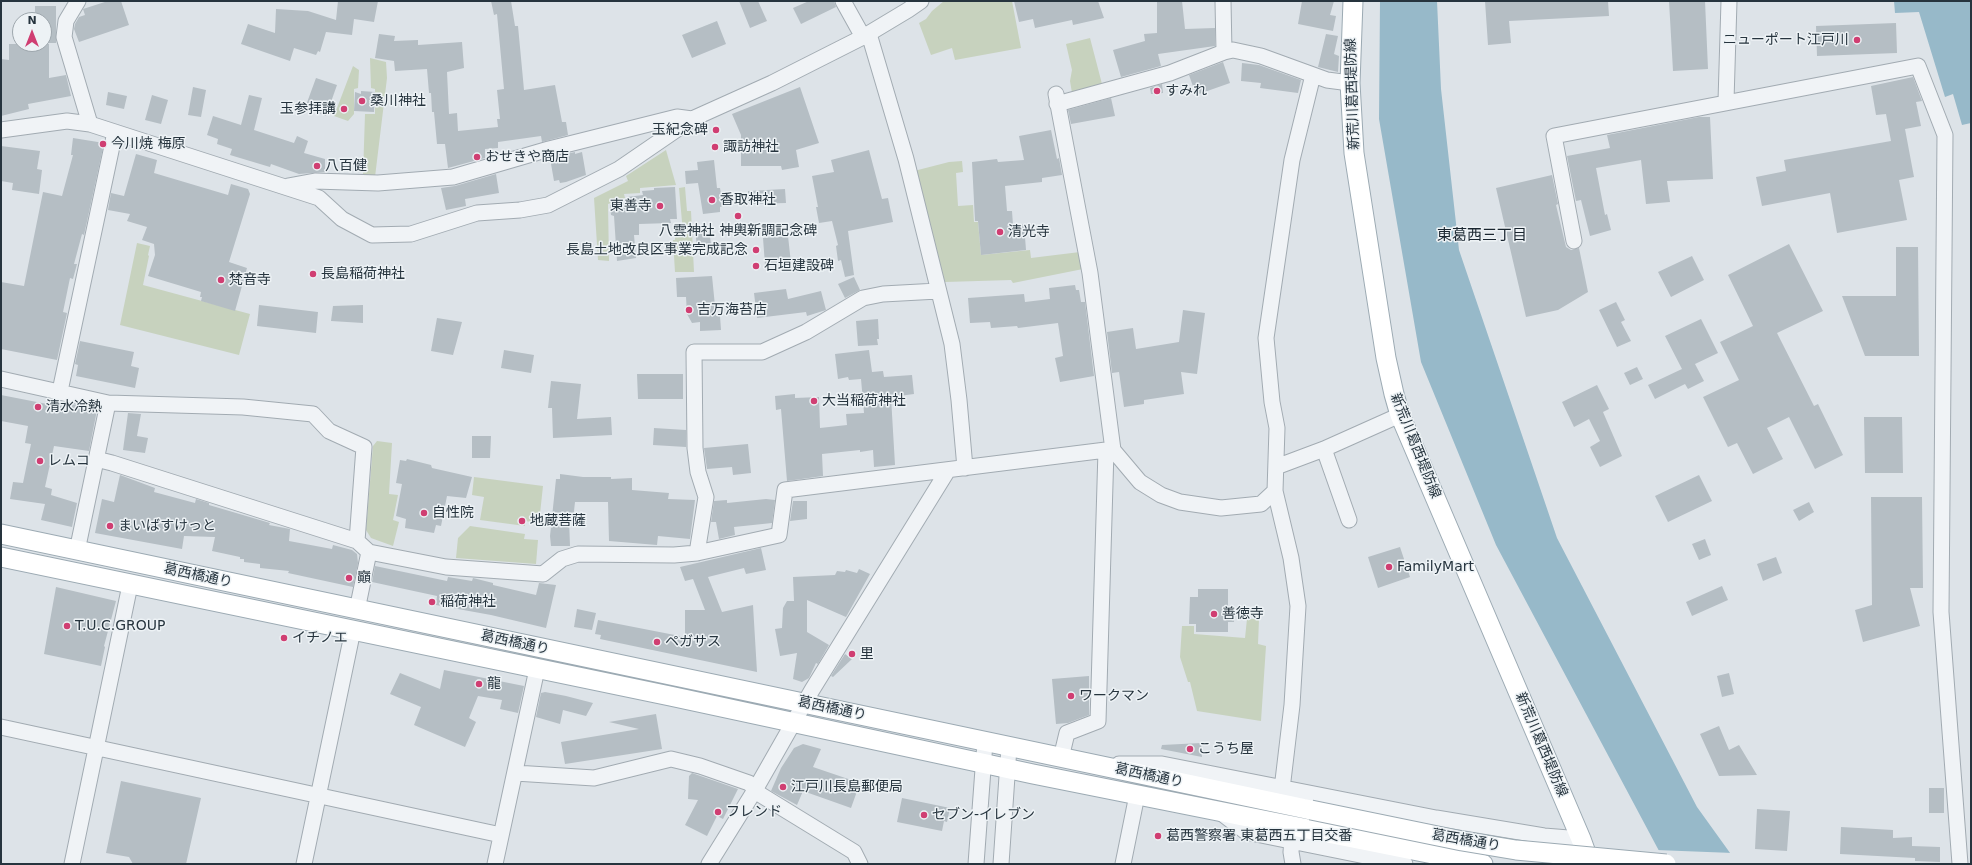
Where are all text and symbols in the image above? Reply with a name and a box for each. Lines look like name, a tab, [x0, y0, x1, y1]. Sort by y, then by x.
north arrow	[12, 12, 52, 52]
text: N	[27, 14, 37, 27]
place label: ニューポート江戸川	[1723, 32, 1849, 48]
marker: ニューポート江戸川	[1852, 35, 1862, 45]
street label: 新荒川葛西堤防線	[1343, 38, 1363, 150]
place label: すみれ	[1165, 83, 1207, 99]
marker: すみれ	[1152, 86, 1162, 96]
place label: 桑川神社	[370, 93, 426, 109]
marker: 桑川神社	[357, 96, 367, 106]
place label: 玉参拝講	[280, 101, 336, 117]
marker: 玉参拝講	[339, 104, 349, 114]
place label: 玉紀念碑	[652, 122, 708, 138]
marker: 玉紀念碑	[711, 125, 721, 135]
place label: 今川焼 梅原	[111, 136, 185, 152]
marker: 今川焼 梅原	[98, 139, 108, 149]
place label: 諏訪神社	[723, 139, 779, 155]
marker: 諏訪神社	[710, 142, 720, 152]
place label: おせきや商店	[485, 149, 569, 165]
marker: おせきや商店	[472, 152, 482, 162]
place label: 八百健	[325, 158, 367, 174]
marker: 八百健	[312, 161, 322, 171]
place label: 香取神社	[720, 192, 776, 208]
marker: 香取神社	[707, 195, 717, 205]
place label: 東善寺	[610, 198, 652, 214]
marker: 東善寺	[655, 201, 665, 211]
marker: 八雲神社 神輿新調記念碑	[733, 211, 743, 221]
place label: 八雲神社 神輿新調記念碑	[659, 223, 817, 239]
place label: 清光寺	[1008, 224, 1050, 240]
marker: 清光寺	[995, 227, 1005, 237]
district label: 東葛西三丁目	[1437, 227, 1527, 245]
place label: 長島土地改良区事業完成記念	[566, 242, 748, 258]
marker: 長島土地改良区事業完成記念	[751, 245, 761, 255]
place label: 石垣建設碑	[764, 258, 834, 274]
marker: 石垣建設碑	[751, 261, 761, 271]
place label: 長島稲荷神社	[321, 266, 405, 282]
marker: 長島稲荷神社	[308, 269, 318, 279]
place label: 梵音寺	[229, 272, 271, 288]
marker: 梵音寺	[216, 275, 226, 285]
place label: 吉万海苔店	[697, 302, 767, 318]
marker: 吉万海苔店	[684, 305, 694, 315]
street label: 新荒川葛西堤防線	[1386, 391, 1444, 501]
place label: 大当稲荷神社	[822, 393, 906, 409]
marker: 大当稲荷神社	[809, 396, 819, 406]
place label: 清水冷熱	[46, 399, 102, 415]
marker: 清水冷熱	[33, 402, 43, 412]
place label: レムコ	[48, 453, 90, 469]
marker: レムコ	[35, 456, 45, 466]
place label: 自性院	[432, 505, 474, 521]
marker: 自性院	[419, 508, 429, 518]
place label: 地蔵菩薩	[530, 513, 586, 529]
marker: 地蔵菩薩	[517, 516, 527, 526]
place label: まいばすけっと	[118, 518, 216, 534]
marker: まいばすけっと	[105, 521, 115, 531]
place label: FamilyMart	[1397, 559, 1474, 575]
street label: 葛西橋通り	[162, 561, 234, 591]
marker: FamilyMart	[1384, 562, 1394, 572]
place label: 巓	[357, 570, 371, 586]
marker: 巓	[344, 573, 354, 583]
place label: 稲荷神社	[440, 594, 496, 610]
marker: 稲荷神社	[427, 597, 437, 607]
place label: 善徳寺	[1222, 606, 1264, 622]
marker: 善徳寺	[1209, 609, 1219, 619]
place label: T.U.C.GROUP	[75, 618, 166, 634]
marker: T.U.C.GROUP	[62, 621, 72, 631]
street label: 葛西橋通り	[479, 628, 551, 658]
place label: イチノエ	[292, 630, 348, 646]
marker: イチノエ	[279, 633, 289, 643]
place label: ペガサス	[665, 634, 721, 650]
marker: ペガサス	[652, 637, 662, 647]
place label: 里	[860, 646, 874, 662]
marker: 里	[847, 649, 857, 659]
place label: 龍	[487, 676, 501, 692]
marker: 龍	[474, 679, 484, 689]
place label: ワークマン	[1079, 688, 1149, 704]
street label: 新荒川葛西堤防線	[1511, 690, 1571, 800]
marker: ワークマン	[1066, 691, 1076, 701]
street label: 葛西橋通り	[796, 694, 868, 724]
place label: こうち屋	[1198, 741, 1254, 757]
marker: こうち屋	[1185, 744, 1195, 754]
street label: 葛西橋通り	[1113, 761, 1185, 791]
place label: 江戸川長島郵便局	[791, 779, 903, 795]
marker: 江戸川長島郵便局	[778, 782, 788, 792]
place label: フレンド	[726, 804, 782, 820]
marker: フレンド	[713, 807, 723, 817]
place label: セブン-イレブン	[932, 807, 1035, 823]
marker: セブン-イレブン	[919, 810, 929, 820]
street label: 葛西橋通り	[1430, 827, 1502, 855]
place label: 葛西警察署 東葛西五丁目交番	[1166, 828, 1352, 844]
marker: 葛西警察署 東葛西五丁目交番	[1153, 831, 1163, 841]

